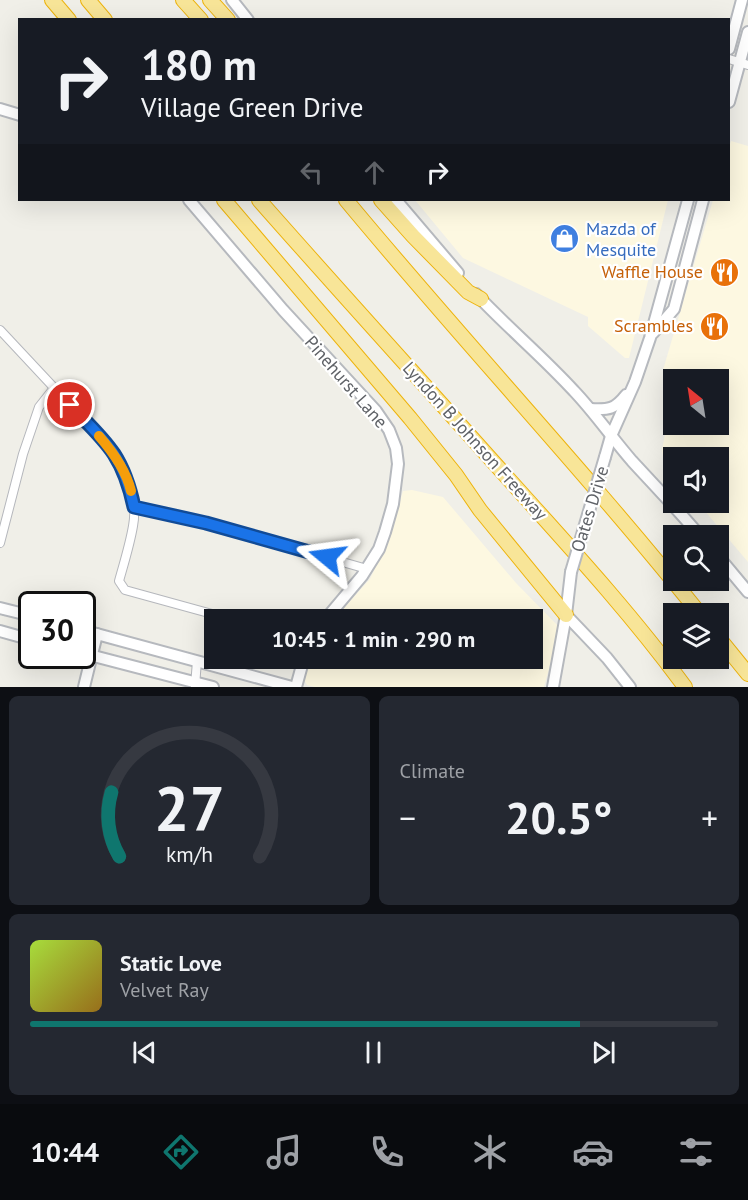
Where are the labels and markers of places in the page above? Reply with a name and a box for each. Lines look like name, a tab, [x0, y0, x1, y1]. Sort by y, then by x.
place label: Mazda of Mesquite	[586, 217, 657, 261]
shop icon: Mazda of Mesquite	[549, 223, 581, 255]
restaurant icon: Waffle House	[708, 256, 740, 288]
place label: Waffle House	[602, 260, 703, 283]
restaurant icon: Scrambles	[698, 310, 730, 342]
place label: Scrambles	[614, 314, 693, 337]
pin	[44, 379, 95, 430]

